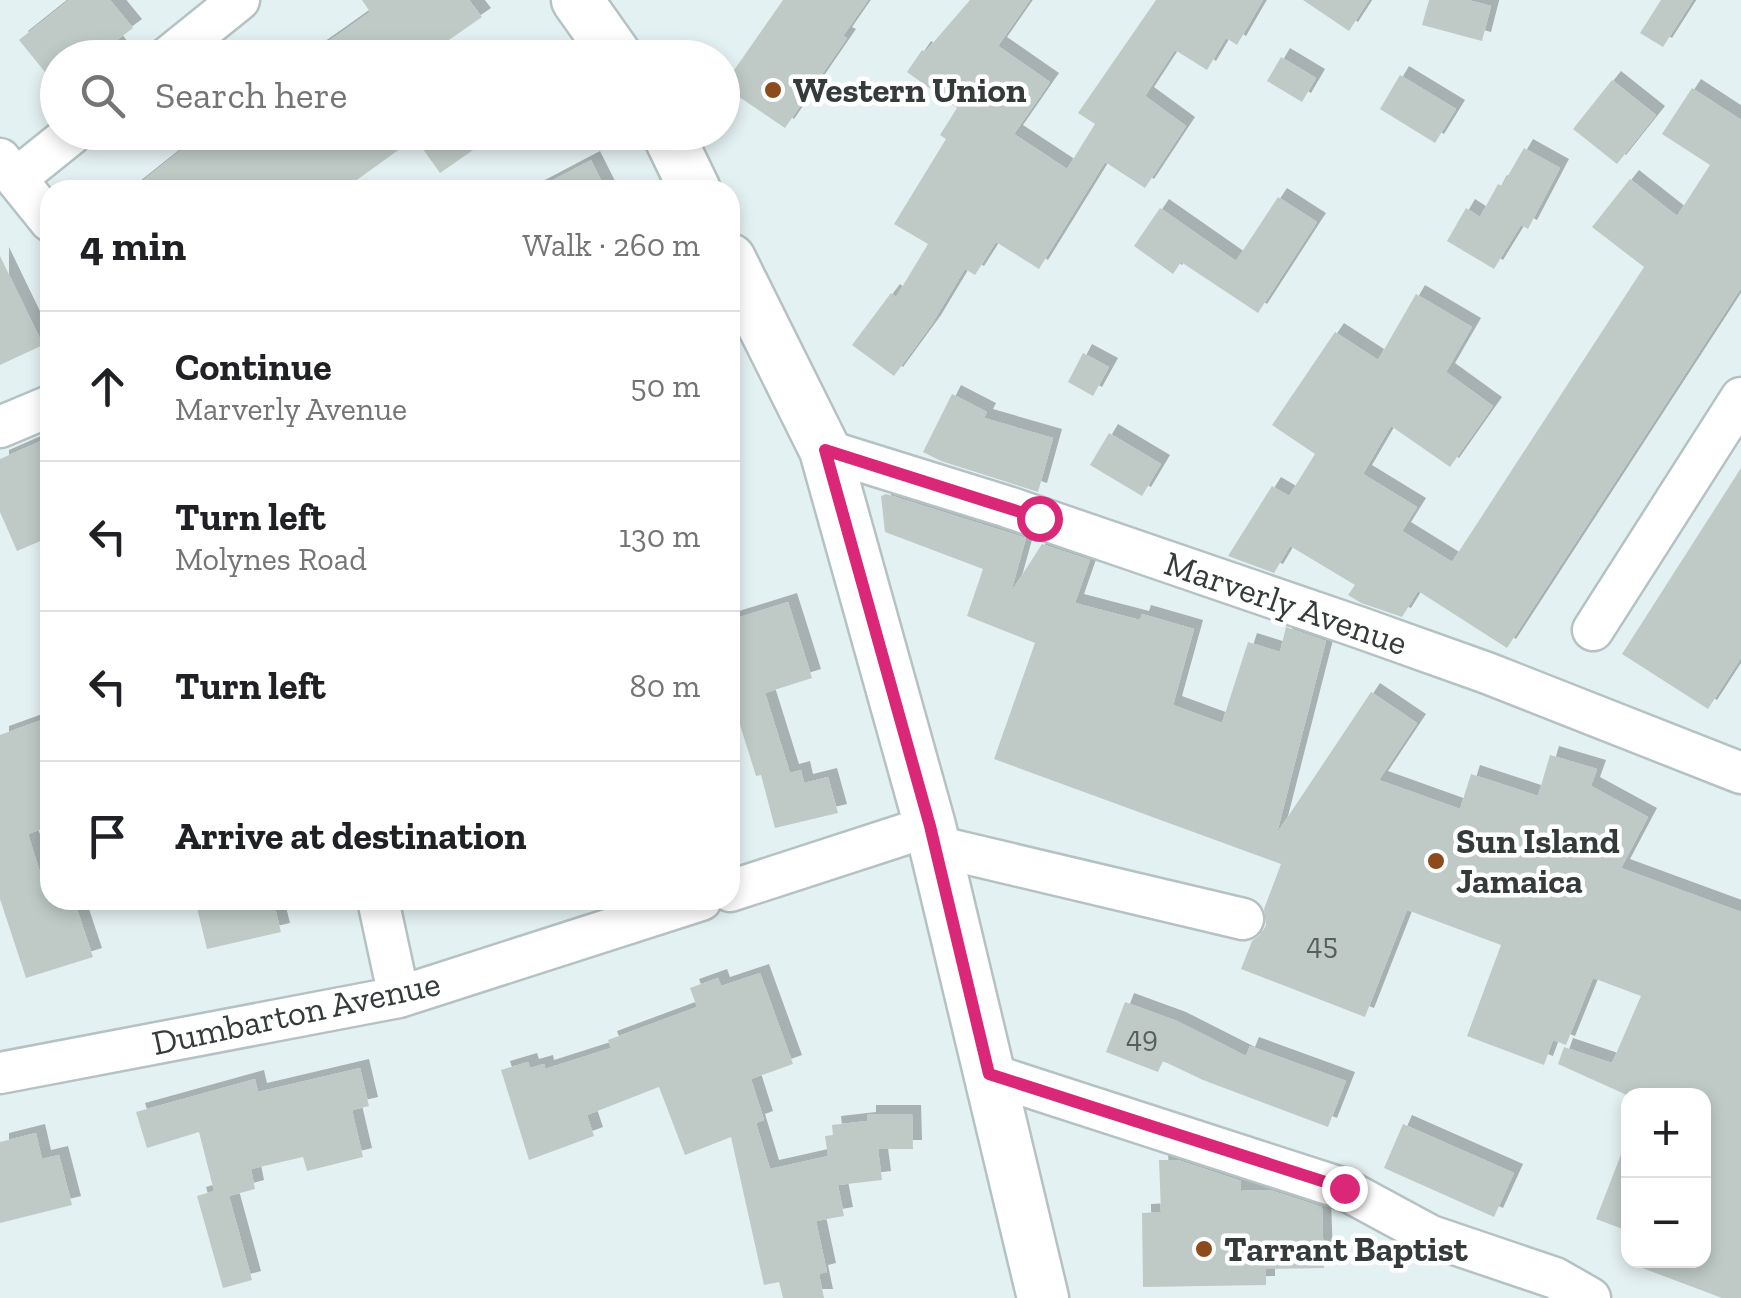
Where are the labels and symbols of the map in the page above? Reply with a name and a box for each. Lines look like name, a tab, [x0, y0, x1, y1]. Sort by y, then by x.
place label: Western Union	[793, 69, 1027, 111]
marker: Western Union	[762, 79, 784, 101]
route start	[1017, 496, 1063, 542]
street label: Marverly Avenue	[1159, 542, 1413, 664]
place label: Sun Island Jamaica	[1456, 820, 1620, 902]
marker: Sun Island Jamaica	[1425, 850, 1447, 872]
house number: 45	[1306, 926, 1338, 962]
street label: Dumbarton Avenue	[148, 962, 444, 1064]
house number: 49	[1126, 1019, 1158, 1055]
route end	[1322, 1166, 1368, 1212]
place label: Tarrant Baptist	[1224, 1228, 1469, 1270]
marker: Tarrant Baptist	[1193, 1238, 1215, 1260]

